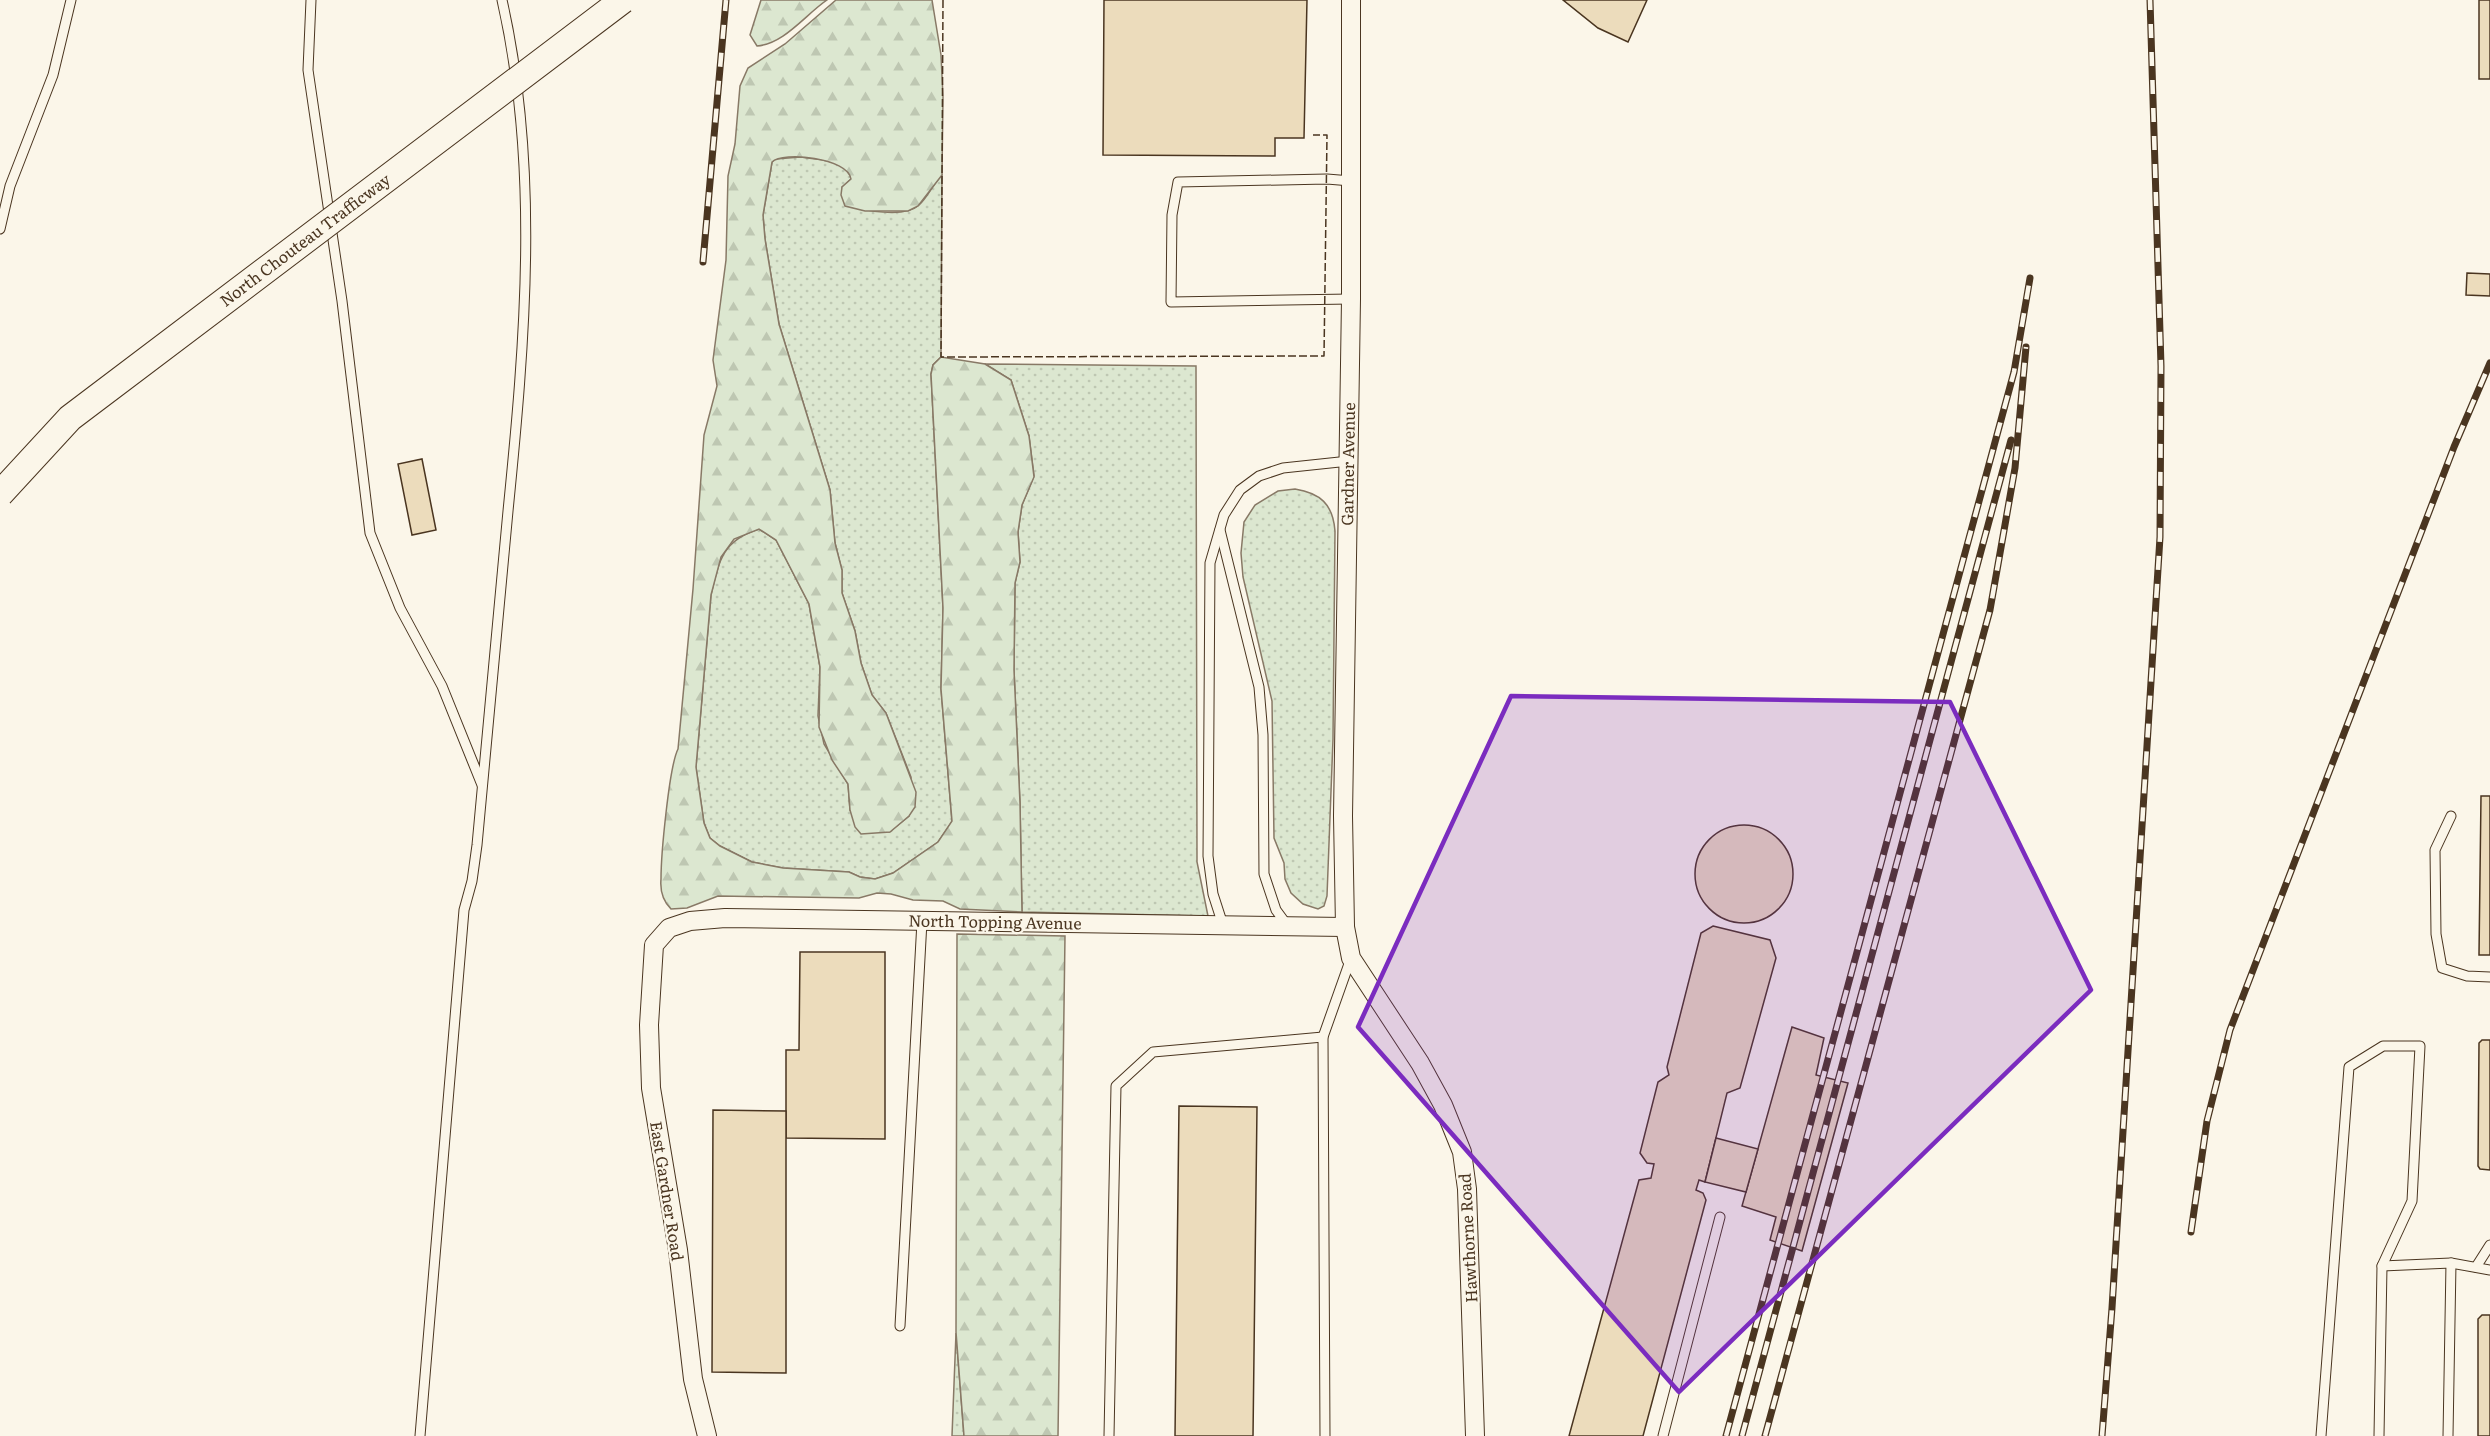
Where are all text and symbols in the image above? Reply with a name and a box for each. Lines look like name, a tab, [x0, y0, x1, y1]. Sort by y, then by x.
street label: North Chouteau Trafficway	[214, 166, 395, 312]
street label: Gardner Avenue	[1334, 402, 1360, 526]
street label: North Topping Avenue	[908, 907, 1082, 935]
street label: East Gardner Road	[645, 1119, 691, 1263]
street label: Hawthorne Road	[1452, 1172, 1482, 1303]

